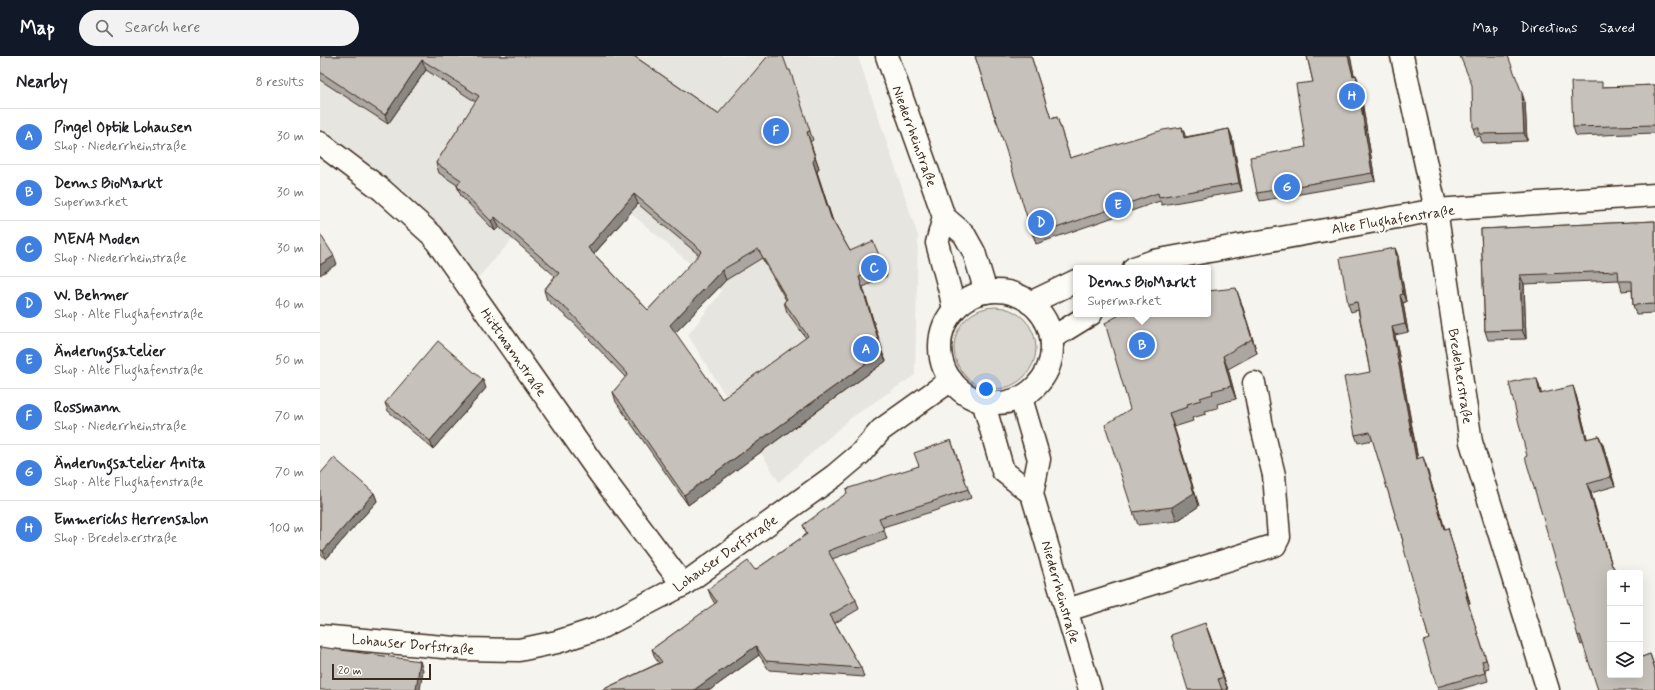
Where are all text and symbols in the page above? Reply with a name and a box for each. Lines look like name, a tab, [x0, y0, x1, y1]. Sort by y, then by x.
search box	[79, 10, 359, 46]
text: Map	[20, 16, 55, 41]
icon: search	[93, 17, 115, 39]
text: Search here	[125, 18, 200, 38]
text: Map	[1472, 19, 1498, 37]
text: Directions	[1520, 19, 1578, 37]
text: Saved	[1600, 19, 1635, 37]
text: Nearby	[16, 71, 68, 93]
text: 8 results	[256, 74, 304, 91]
pin: H	[1339, 81, 1365, 111]
street label: Niederrheinstraße	[887, 83, 941, 189]
pin: F	[763, 116, 789, 146]
text: Pingel Optik Lohausen	[54, 118, 192, 138]
text: A	[25, 128, 33, 145]
text: 30 m	[277, 128, 304, 145]
text: Shop · Niederrheinstraße	[54, 138, 187, 155]
pin: G	[1274, 172, 1300, 202]
text: Denns BioMarkt	[54, 174, 163, 194]
text: B	[25, 184, 33, 201]
text: 30 m	[277, 184, 304, 201]
pin: E	[1105, 190, 1131, 220]
text: Supermarket	[54, 194, 128, 211]
street label: Alte Flughafenstraße	[1330, 201, 1456, 241]
pin: D	[1028, 208, 1054, 238]
text: MENA Moden	[54, 230, 140, 250]
text: C	[24, 240, 34, 257]
text: 30 m	[277, 240, 304, 257]
text: Shop · Niederrheinstraße	[54, 250, 187, 267]
pin: C	[861, 253, 887, 283]
popup	[1073, 265, 1211, 317]
text: Denns BioMarkt	[1087, 273, 1197, 293]
text: W. Behmer	[54, 286, 129, 306]
text: Supermarket	[1087, 293, 1162, 310]
text: D	[25, 296, 33, 313]
text: 40 m	[275, 296, 304, 313]
street label: Hüttmannstraße	[476, 305, 550, 400]
text: Shop · Alte Flughafenstraße	[54, 306, 203, 323]
street label: Bredelaerstraße	[1444, 327, 1476, 425]
pin: B	[1129, 330, 1155, 360]
pin: A	[853, 334, 879, 364]
text: Änderungsatelier	[54, 342, 166, 362]
text: E	[25, 352, 33, 369]
text: 50 m	[275, 352, 304, 369]
text: Shop · Alte Flughafenstraße	[54, 362, 203, 379]
your location	[976, 379, 996, 399]
text: Rossmann	[54, 398, 121, 418]
text: F	[26, 408, 32, 425]
text: 70 m	[275, 408, 304, 425]
text: Shop · Niederrheinstraße	[54, 418, 187, 435]
text: Änderungsatelier Anita	[54, 454, 206, 474]
text: G	[25, 464, 33, 481]
text: 70 m	[275, 464, 304, 481]
text: Shop · Alte Flughafenstraße	[54, 474, 203, 491]
text: Emmerichs Herrensalon	[54, 510, 209, 530]
street label: Lohauser Dorfstraße	[670, 511, 781, 597]
text: H	[25, 520, 33, 537]
text: 100 m	[269, 520, 304, 537]
text: Shop · Bredelaerstraße	[54, 530, 177, 547]
street label: Niederrheinstraße	[1037, 539, 1083, 646]
map controls	[1607, 570, 1643, 678]
button: +	[1607, 570, 1643, 606]
button: −	[1607, 606, 1643, 642]
street label: Lohauser Dorfstraße	[351, 631, 475, 659]
button: layers	[1607, 642, 1643, 678]
scale bar	[332, 662, 431, 681]
text: 20 m	[338, 664, 361, 678]

